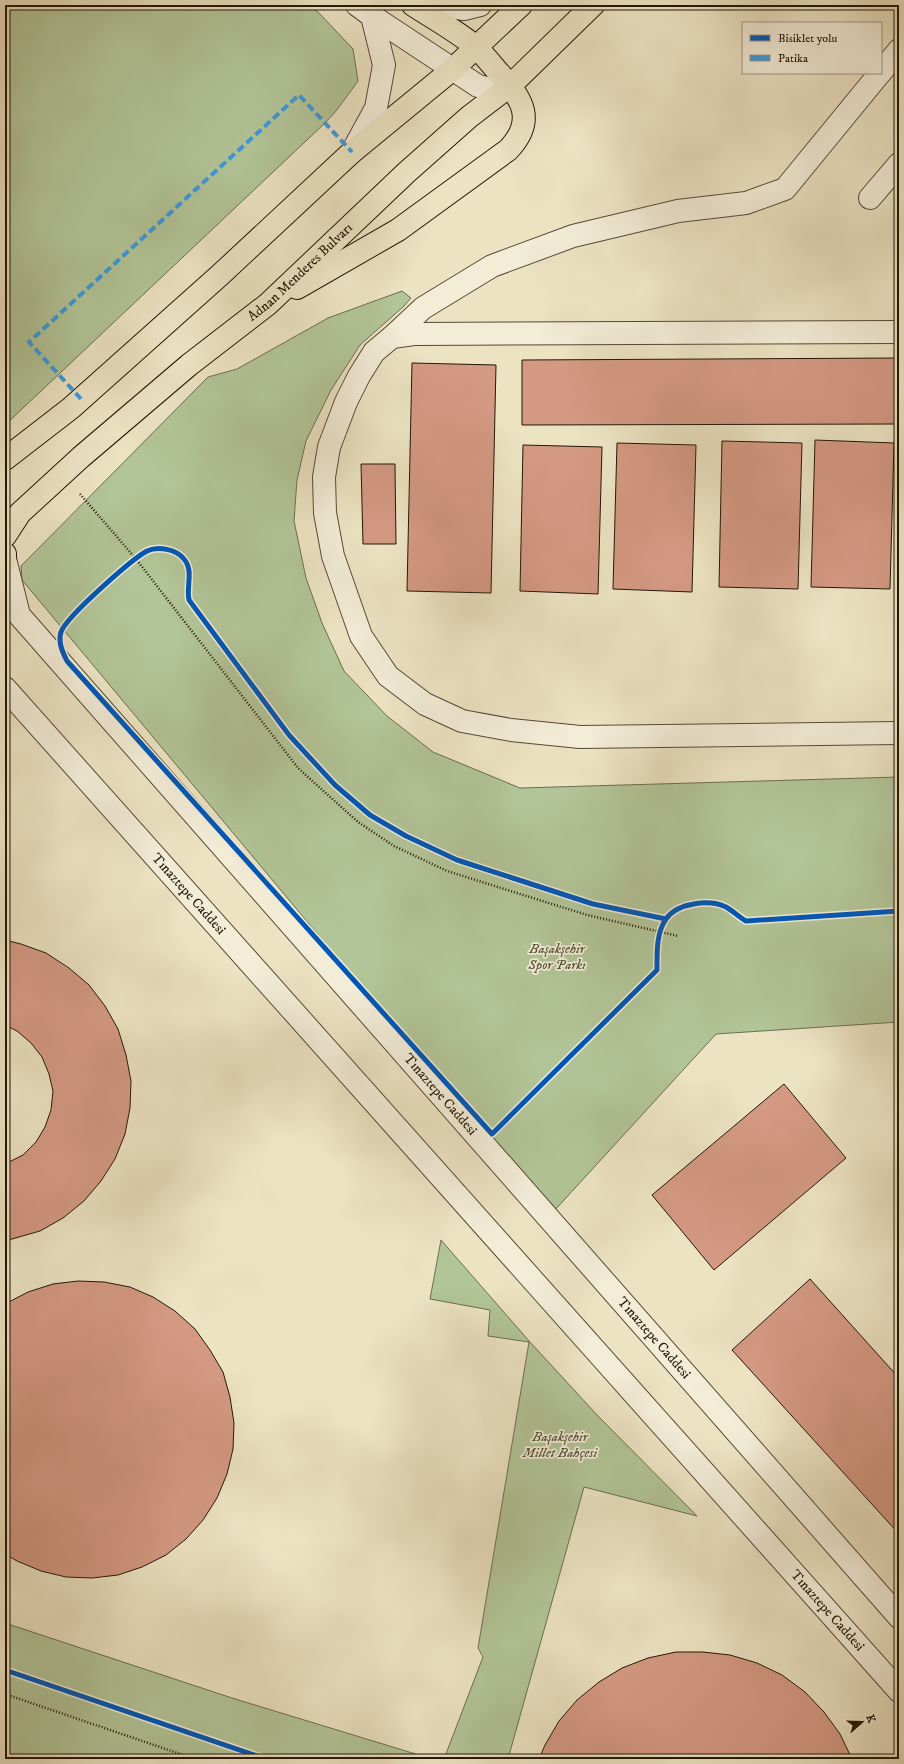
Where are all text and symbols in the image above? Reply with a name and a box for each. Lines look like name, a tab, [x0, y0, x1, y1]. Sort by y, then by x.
legend	[742, 22, 882, 74]
text: Bisiklet yolu	[778, 31, 838, 46]
text: Patika	[778, 51, 809, 66]
street label: Adnan Menderes Bulvarı	[244, 219, 357, 326]
street label: Tınaztepe Caddesi	[148, 850, 230, 939]
park label: Başakşehir Spor Parkı	[527, 940, 586, 974]
street label: Tınaztepe Caddesi	[399, 1050, 481, 1140]
street label: Tınaztepe Caddesi	[613, 1293, 695, 1383]
park label: Başakşehir Millet Bahçesi	[522, 1428, 599, 1462]
street label: Tınaztepe Caddesi	[786, 1566, 869, 1655]
north arrow	[842, 1702, 882, 1742]
text: K	[863, 1713, 878, 1725]

